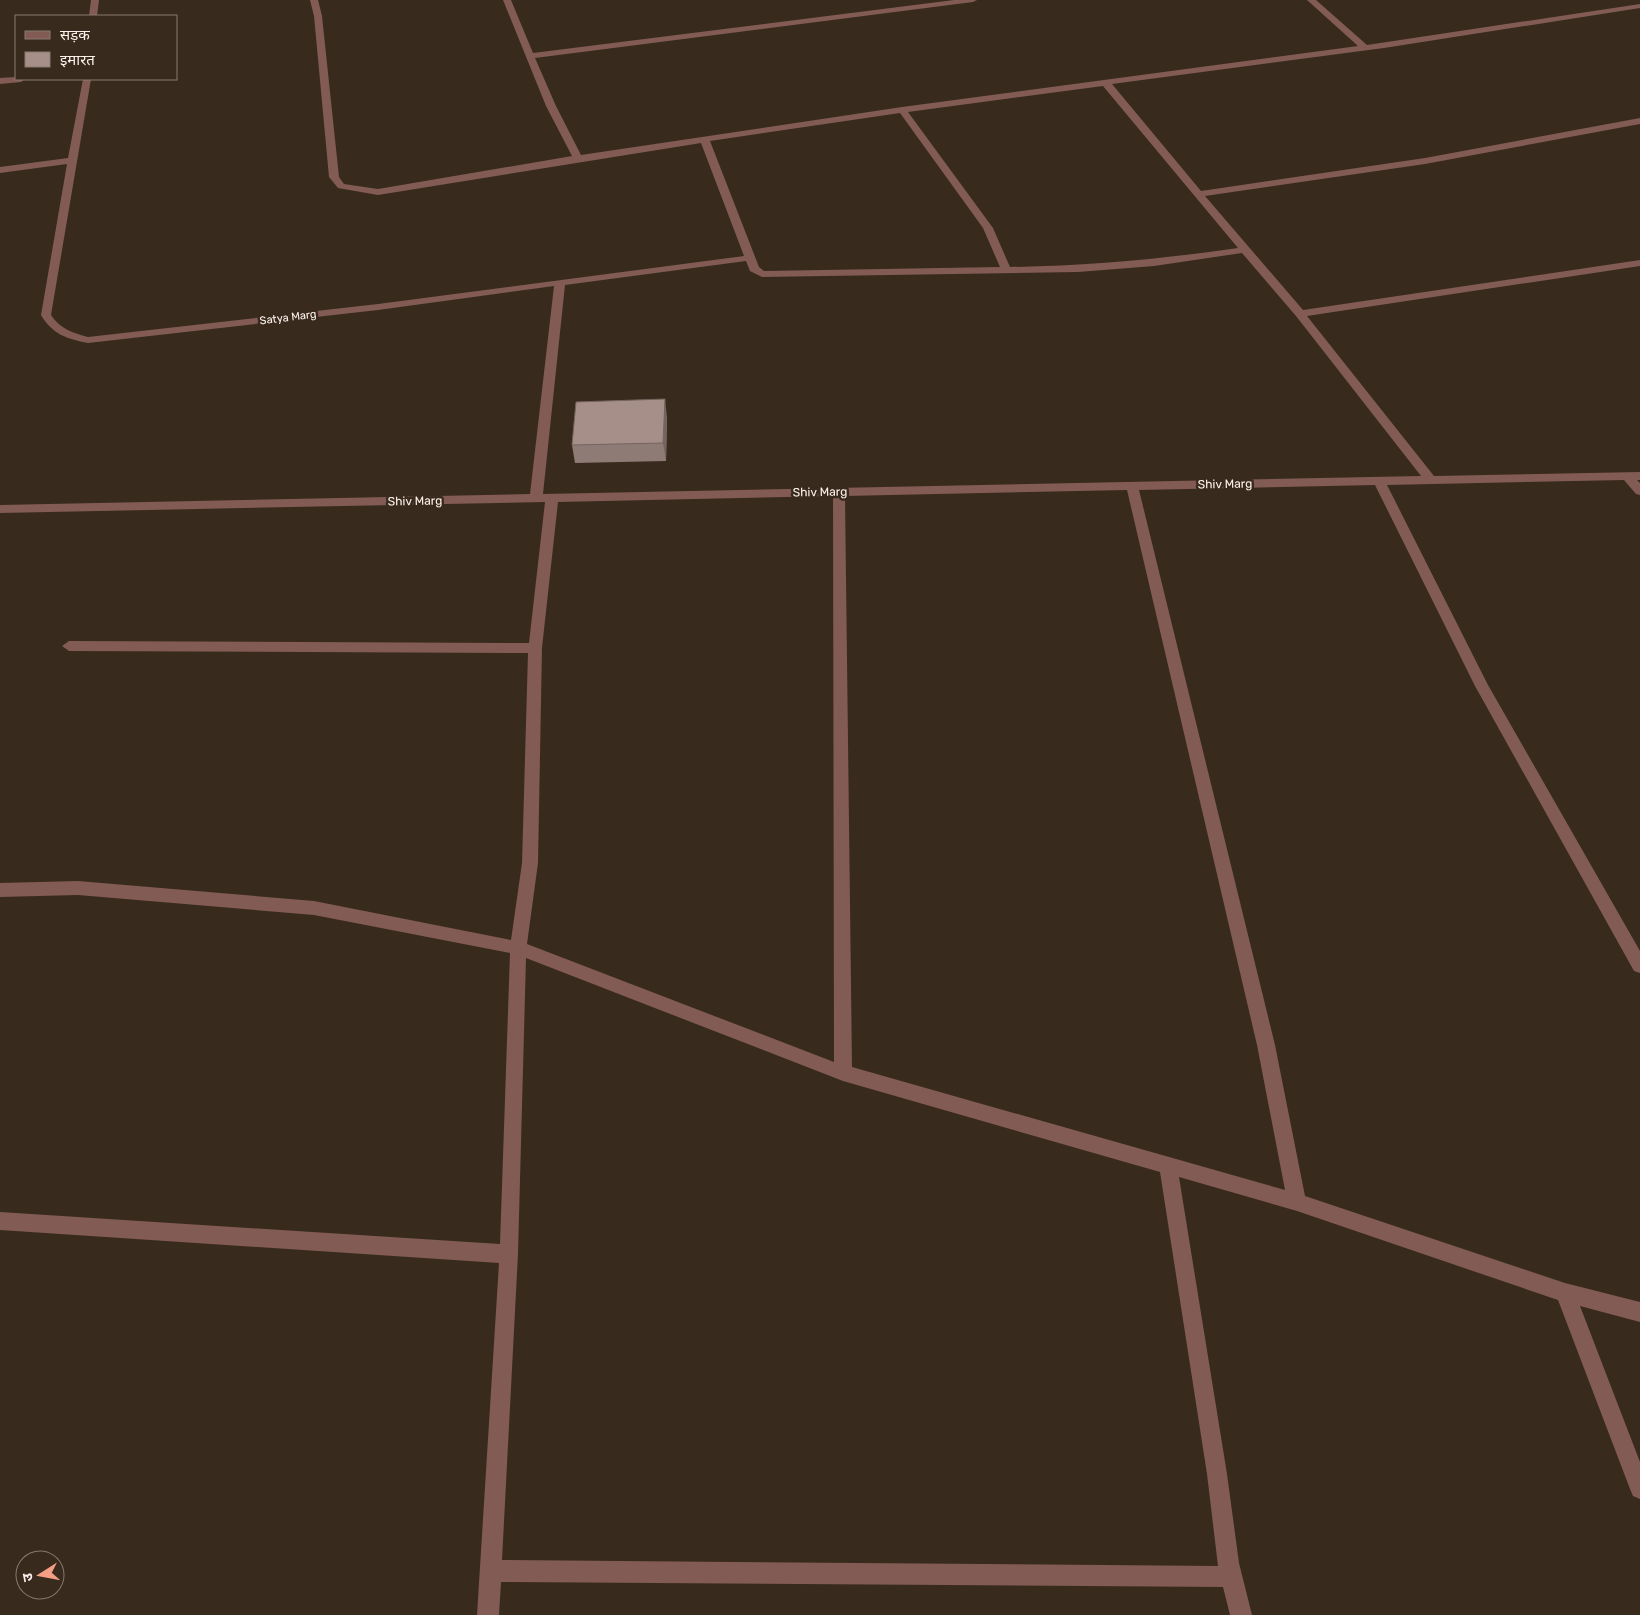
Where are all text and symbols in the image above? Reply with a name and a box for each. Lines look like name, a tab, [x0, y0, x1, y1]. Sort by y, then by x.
legend	[15, 15, 178, 80]
text: सड़क	[60, 26, 90, 44]
text: इमारत	[60, 51, 95, 69]
street label: Satya Marg	[259, 308, 317, 327]
street label: Shiv Marg	[1198, 477, 1252, 491]
street label: Shiv Marg	[793, 485, 847, 499]
street label: Shiv Marg	[388, 494, 442, 508]
north arrow	[15, 1550, 65, 1600]
text: उ	[18, 1571, 37, 1583]

